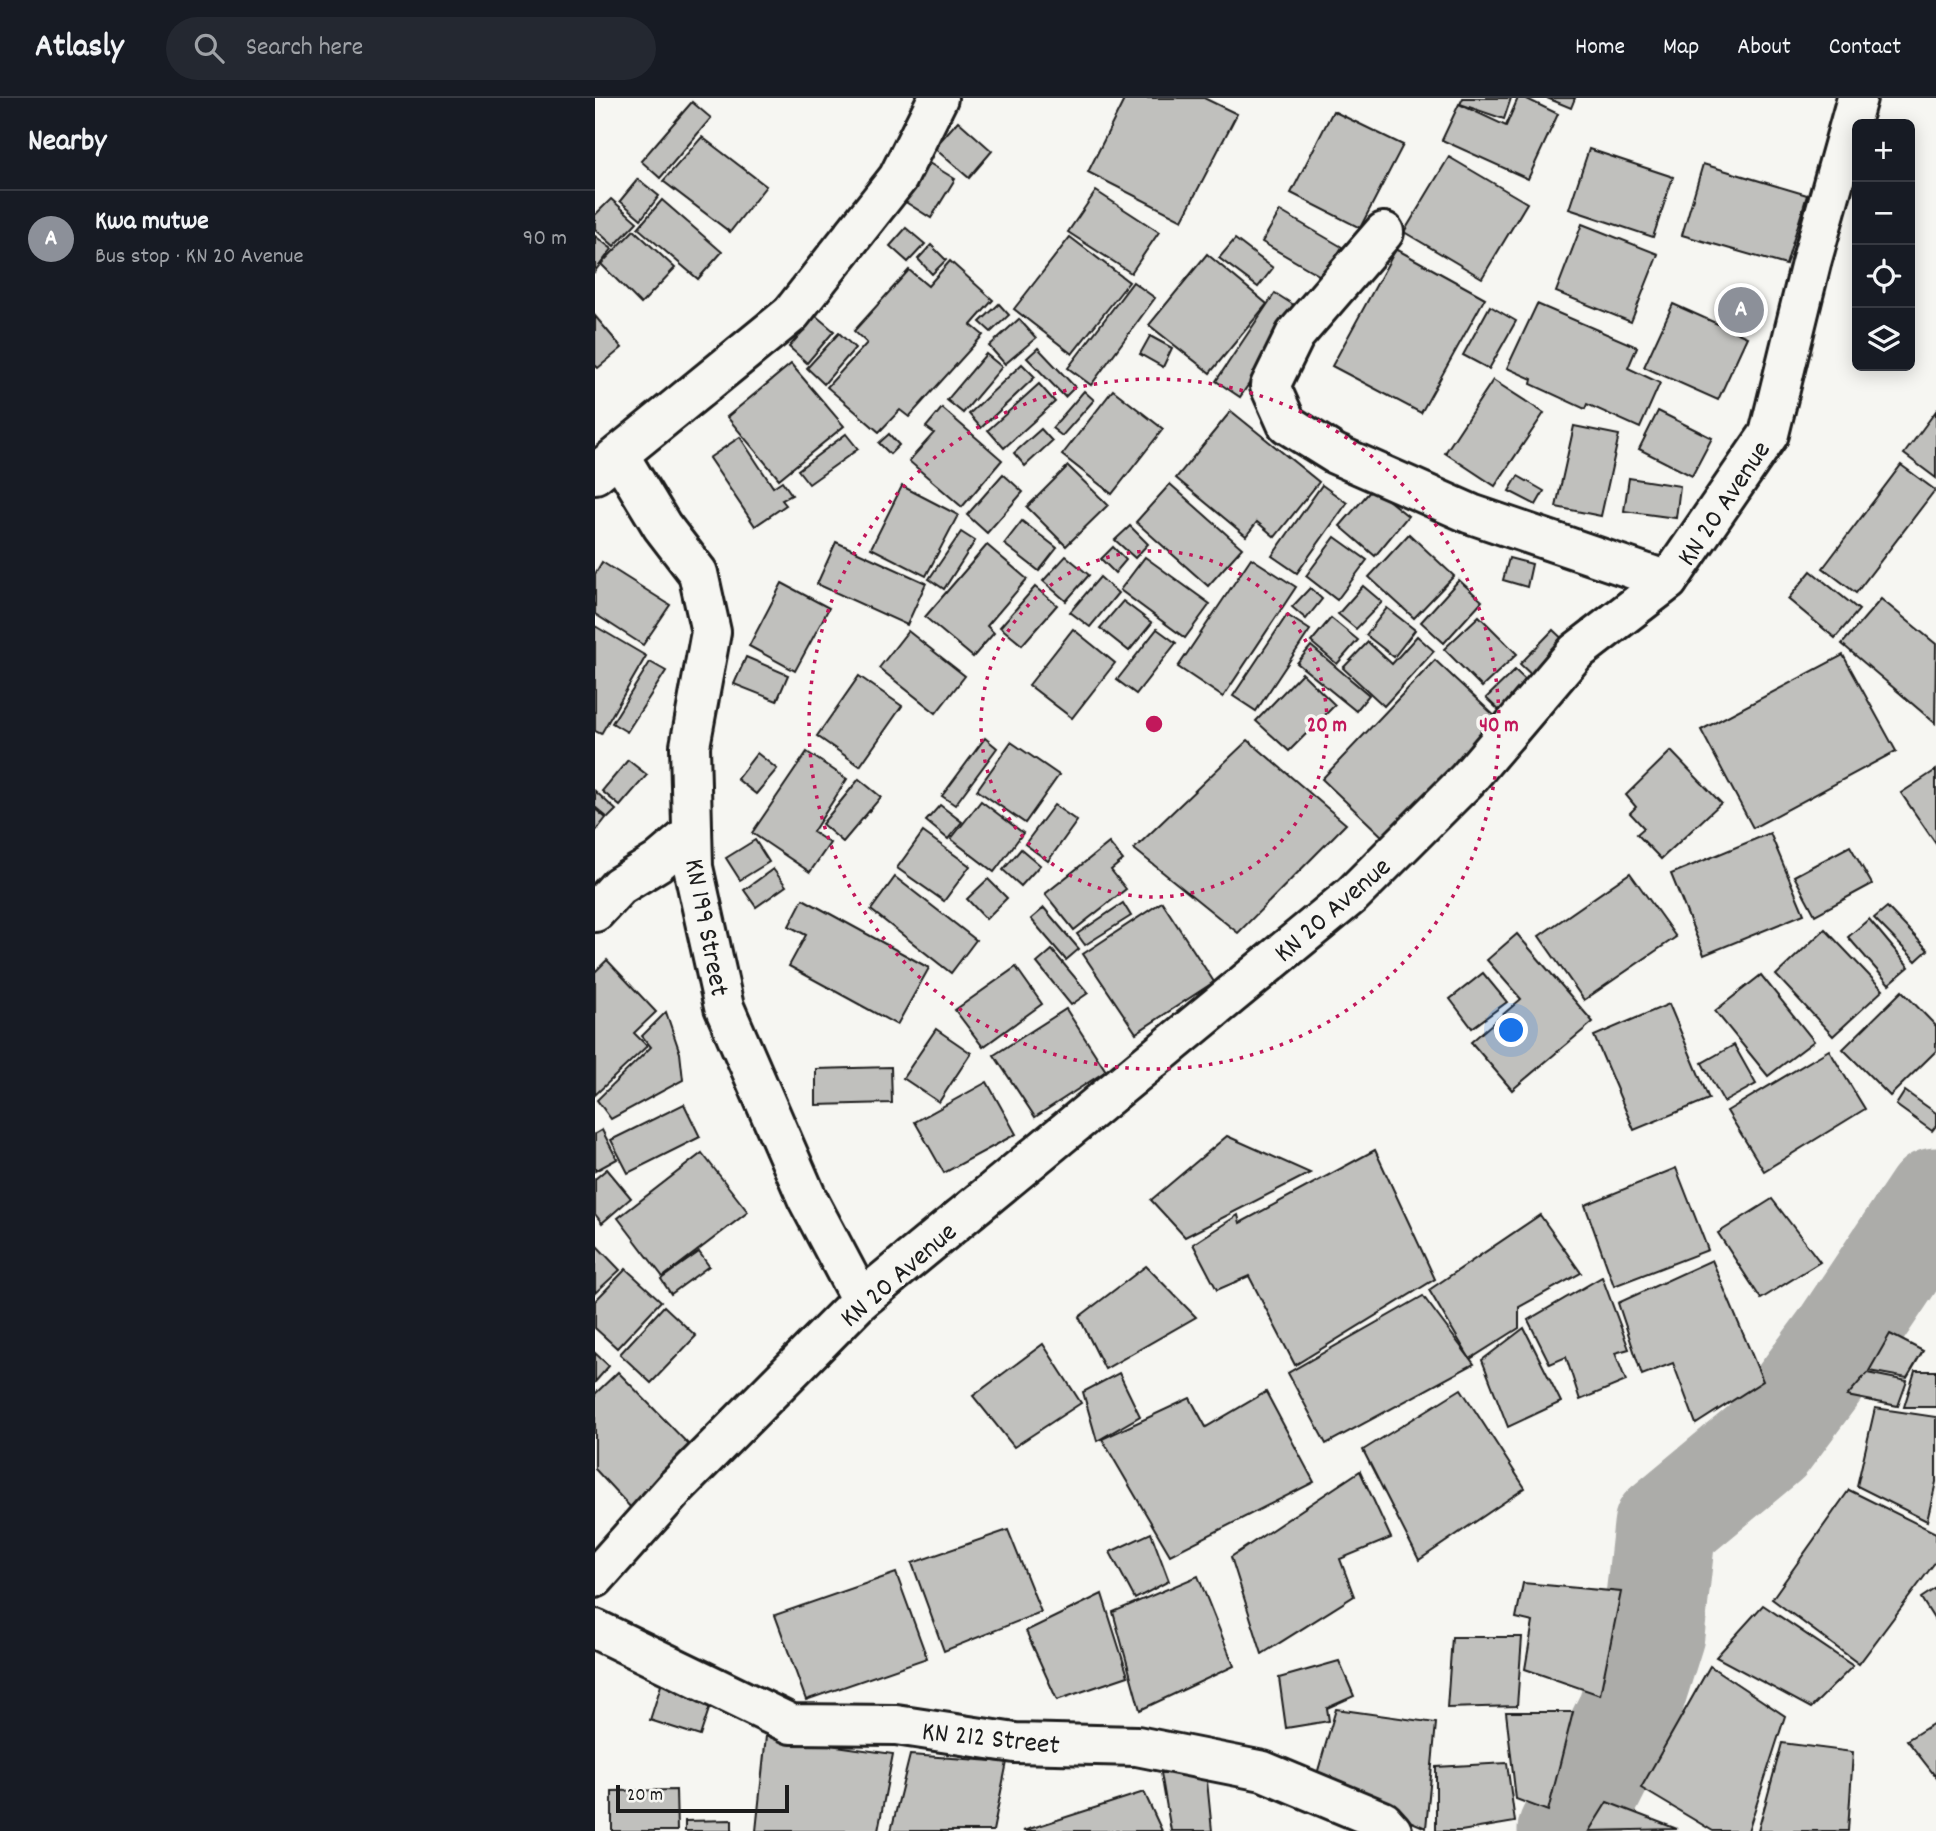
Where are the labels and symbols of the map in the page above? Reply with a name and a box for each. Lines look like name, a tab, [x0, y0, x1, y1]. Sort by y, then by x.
pin: A	[1718, 284, 1764, 336]
street label: KN 20 Avenue	[1669, 434, 1783, 576]
centre of rings	[1142, 712, 1166, 736]
text: 20 m	[1307, 712, 1347, 742]
text: 40 m	[1479, 712, 1519, 742]
street label: KN 20 Avenue	[1267, 850, 1402, 974]
street label: KN 199 Street	[671, 856, 737, 1000]
your location	[1494, 1013, 1528, 1047]
street label: KN 20 Avenue	[833, 1215, 968, 1339]
street label: KN 212 Street	[920, 1714, 1061, 1768]
scale bar	[616, 1782, 789, 1814]

